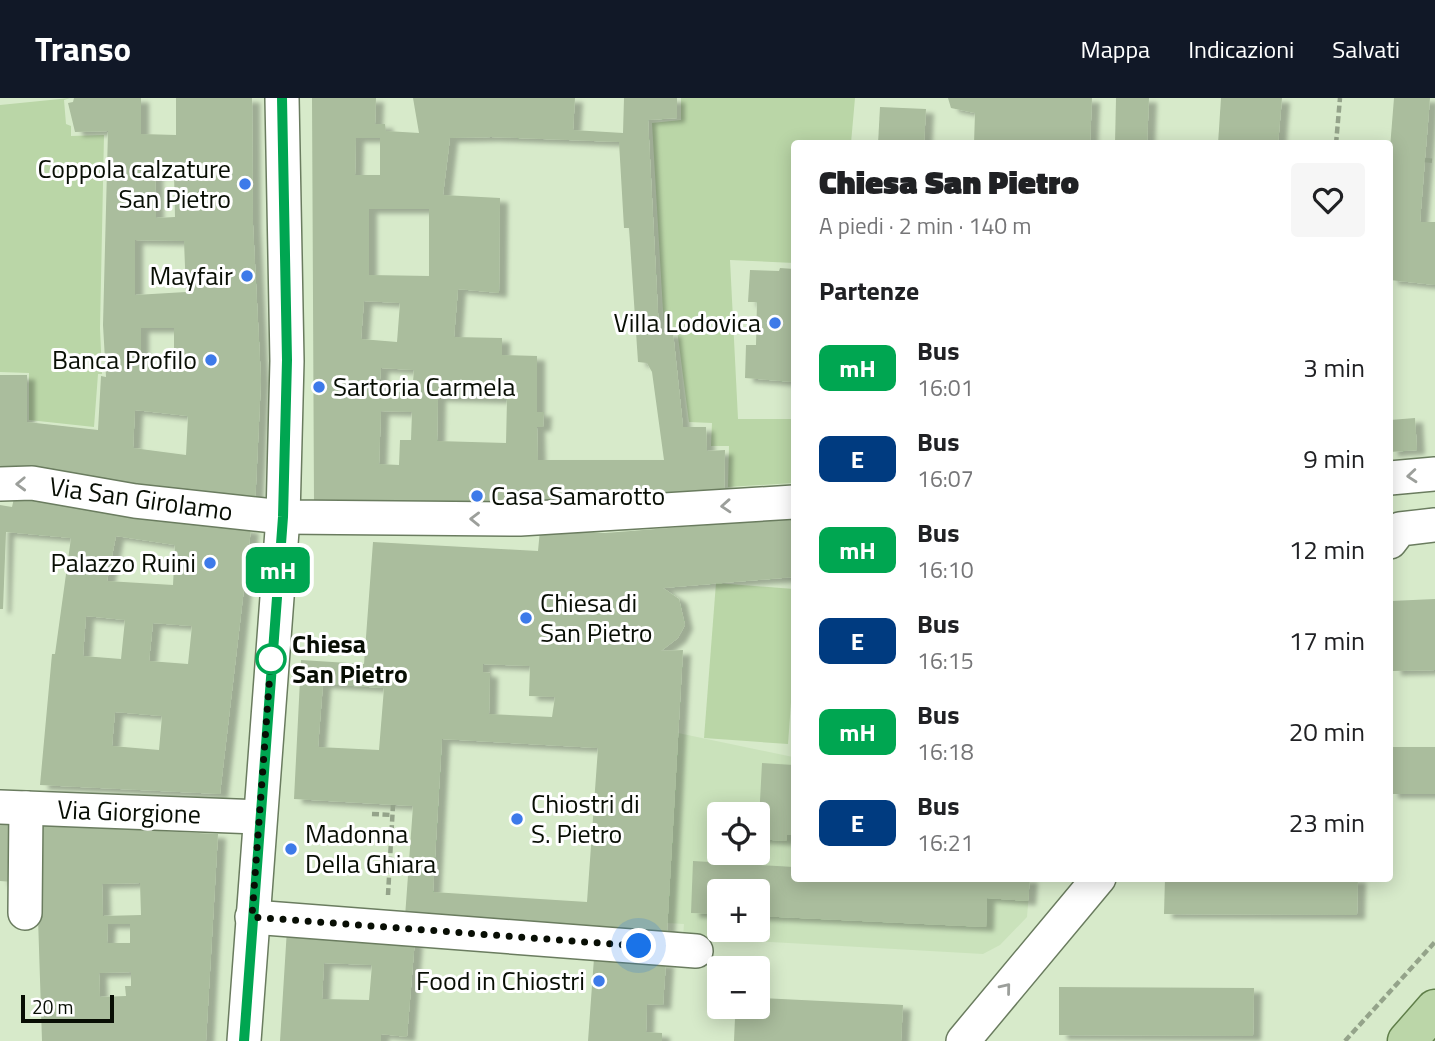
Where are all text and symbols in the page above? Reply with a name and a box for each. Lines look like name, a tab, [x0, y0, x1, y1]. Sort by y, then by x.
text: Transo	[35, 24, 131, 74]
text: Mappa	[1081, 31, 1150, 67]
text: Indicazioni	[1188, 31, 1294, 67]
text: Salvati	[1332, 31, 1400, 67]
place label: Coppola calzature San Pietro	[37, 149, 231, 218]
text: Chiesa San Pietro	[819, 157, 1079, 207]
button: heart	[1291, 163, 1365, 237]
marker: Coppola calzature San Pietro	[237, 176, 253, 192]
text: A piedi · 2 min · 140 m	[819, 208, 1031, 243]
place label: Mayfair	[149, 256, 233, 295]
marker: Mayfair	[239, 268, 255, 284]
text: Partenze	[819, 271, 919, 310]
place label: Villa Lodovica	[614, 303, 761, 342]
marker: Villa Lodovica	[767, 315, 783, 331]
text: Bus	[917, 331, 959, 370]
place label: Banca Profilo	[52, 340, 197, 379]
text: 3 min	[1303, 348, 1365, 387]
text: mH	[839, 350, 876, 386]
marker: Banca Profilo	[203, 352, 219, 368]
place label: Sartoria Carmela	[333, 367, 515, 406]
text: 16:01	[917, 370, 974, 405]
marker: Sartoria Carmela	[311, 379, 327, 395]
text: Bus	[917, 422, 959, 461]
text: 9 min	[1303, 439, 1365, 478]
text: E	[851, 441, 864, 477]
text: 16:07	[917, 461, 974, 496]
street label: Via San Girolamo	[47, 466, 235, 531]
one-way arrow	[1406, 468, 1417, 483]
one-way arrow	[15, 476, 26, 491]
place label: Casa Samarotto	[491, 476, 665, 515]
marker: Casa Samarotto	[469, 488, 485, 504]
one-way arrow	[721, 498, 732, 513]
one-way arrow	[469, 511, 480, 527]
text: Bus	[917, 513, 959, 552]
text: 12 min	[1289, 530, 1365, 569]
text: mH	[839, 532, 876, 568]
place label: Palazzo Ruini	[51, 543, 196, 582]
line badge: mH	[246, 547, 310, 593]
text: mH	[260, 552, 296, 588]
text: 16:10	[917, 552, 974, 587]
marker: Palazzo Ruini	[202, 555, 218, 571]
place label: Chiesa di San Pietro	[540, 583, 653, 652]
text: Bus	[917, 604, 959, 643]
marker: Chiesa di San Pietro	[518, 610, 534, 626]
text: 17 min	[1289, 621, 1365, 660]
text: E	[851, 623, 864, 659]
place label: Chiesa San Pietro	[292, 624, 408, 693]
text: 16:15	[917, 643, 974, 678]
marker: Chiesa San Pietro	[256, 644, 286, 674]
text: Bus	[917, 695, 959, 734]
text: 20 min	[1289, 712, 1365, 751]
text: mH	[839, 714, 876, 750]
text: 16:18	[917, 734, 974, 769]
place label: Chiostri di S. Pietro	[531, 784, 640, 853]
text: Bus	[917, 786, 959, 825]
street label: Via Giorgione	[57, 790, 202, 833]
map controls	[707, 802, 770, 1019]
button: locate	[707, 802, 770, 865]
text: 23 min	[1289, 803, 1365, 842]
text: E	[851, 805, 864, 841]
marker: Chiostri di S. Pietro	[509, 811, 525, 827]
place label: Madonna Della Ghiara	[305, 814, 436, 883]
text: 16:21	[917, 825, 974, 860]
marker: Madonna Della Ghiara	[283, 841, 299, 857]
button: +	[707, 879, 770, 942]
your location	[621, 928, 656, 963]
button: −	[707, 956, 770, 1019]
place label: Food in Chiostri	[416, 961, 585, 1000]
marker: Food in Chiostri	[591, 973, 607, 989]
one-way arrow	[998, 984, 1010, 997]
scale bar	[21, 992, 114, 1024]
text: 20 m	[32, 992, 73, 1021]

